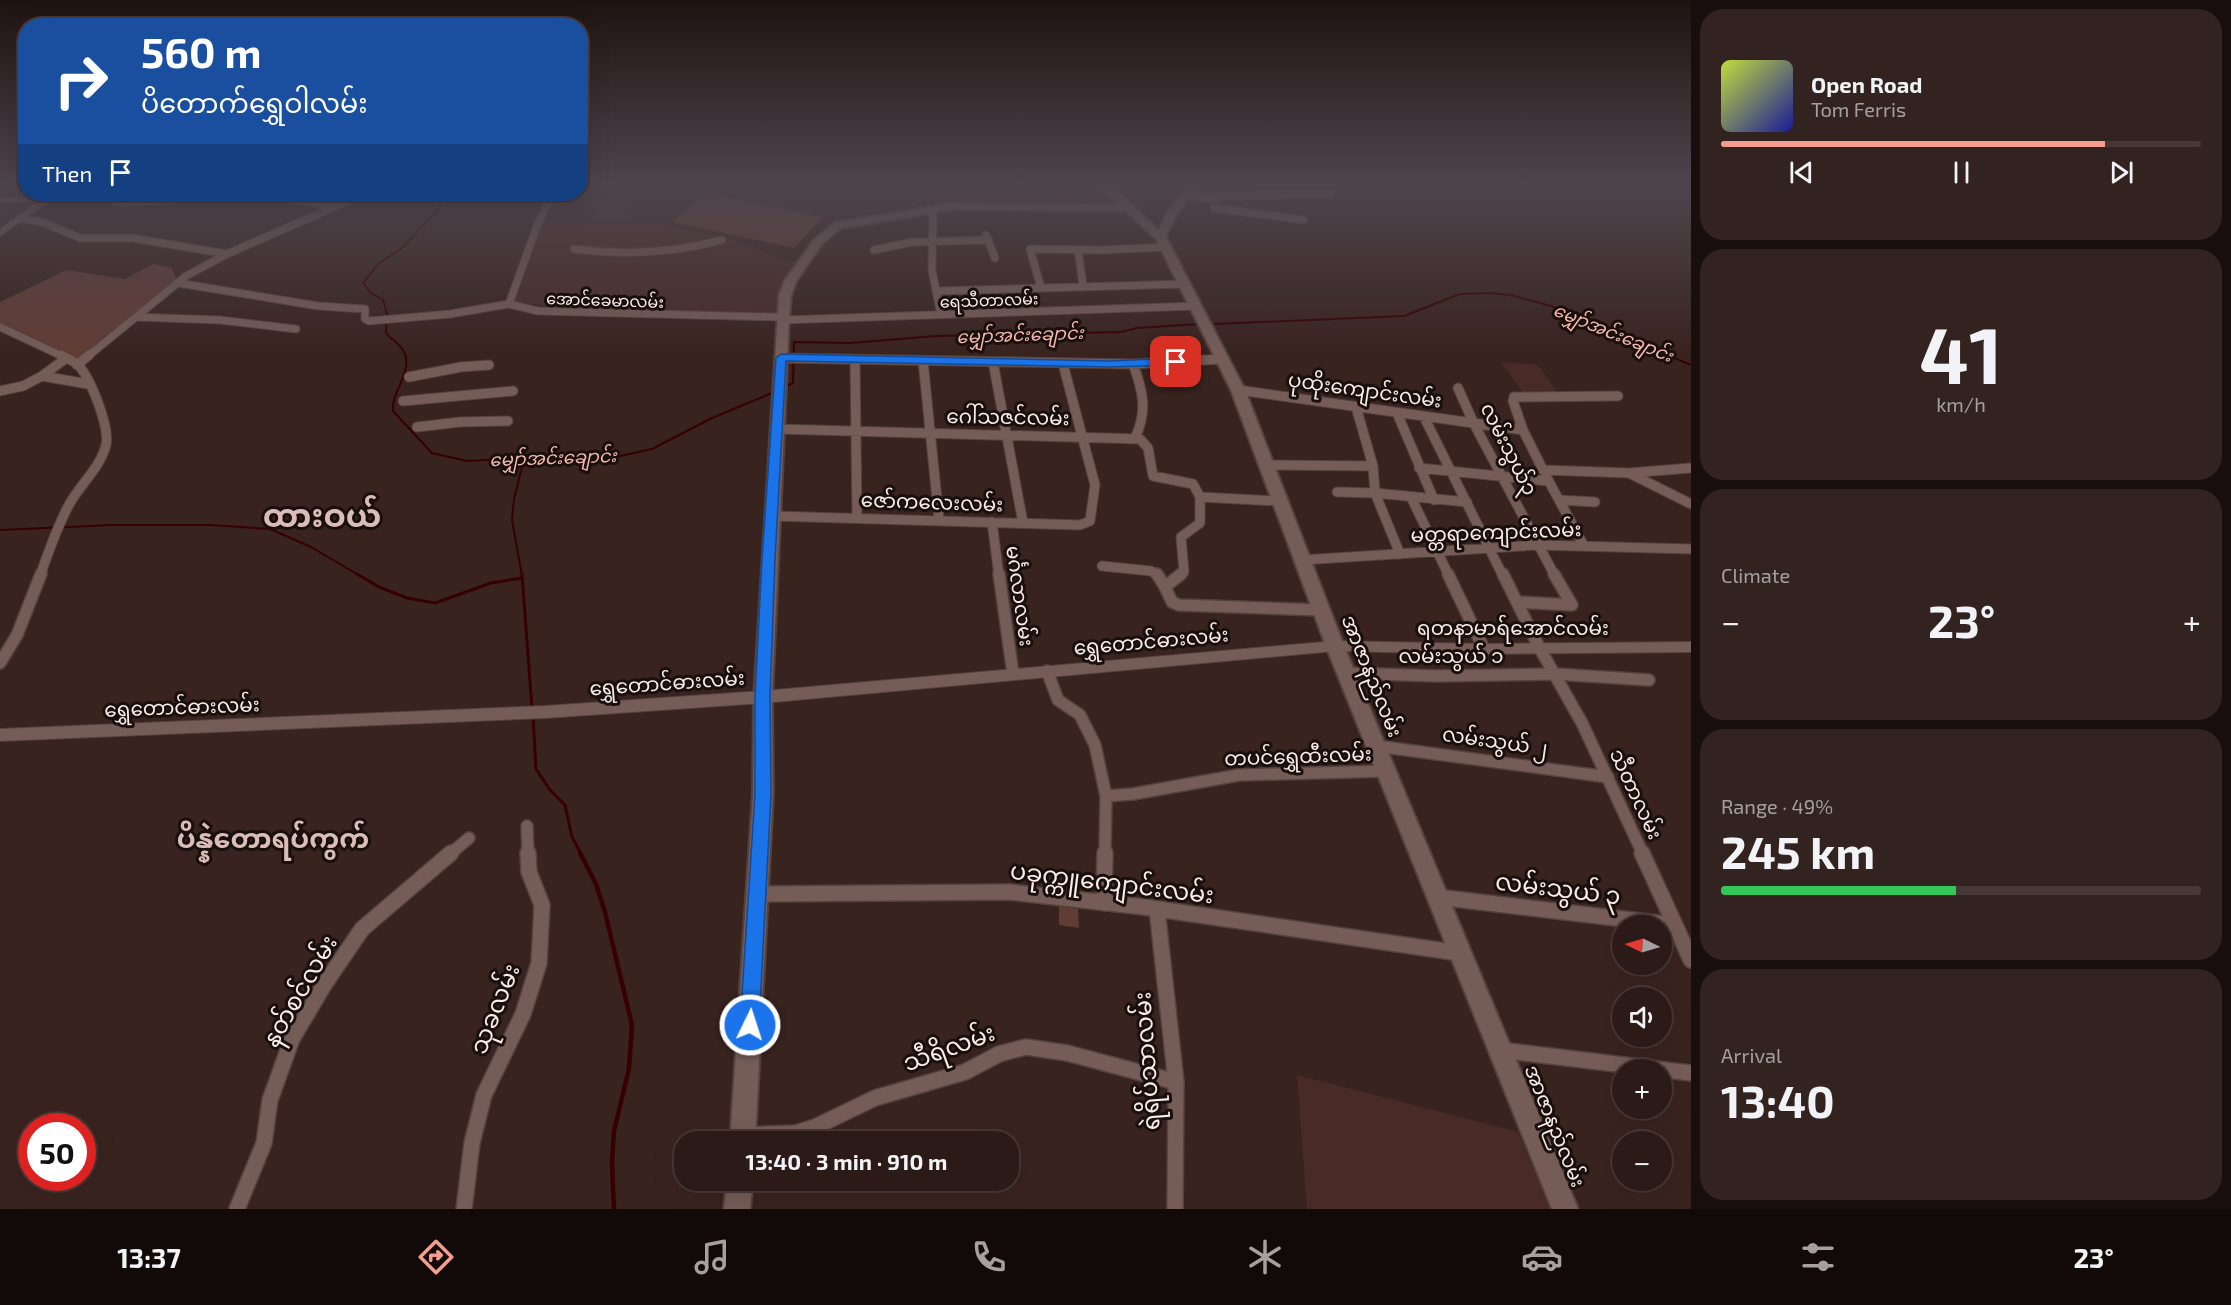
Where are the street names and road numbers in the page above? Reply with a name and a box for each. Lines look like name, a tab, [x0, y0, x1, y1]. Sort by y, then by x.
street label: အောင်ခေမာလမ်း	[546, 287, 664, 311]
street label: ရေသီတာလမ်း	[939, 287, 1039, 316]
street label: ပုထိုးကျောင်းလမ်း	[1286, 365, 1444, 418]
street label: လမ်းသွယ်၃	[1472, 398, 1544, 501]
street label: ဂေါ်သဇင်လမ်း	[946, 402, 1070, 429]
street label: ဇော်ကလေးလမ်း	[860, 486, 1004, 515]
street label: မတ္တရာကျောင်းလမ်း	[1410, 515, 1582, 551]
street label: မင်္ဂလာလမ်း	[1002, 544, 1041, 648]
street label: အာဇာနည်လမ်း	[1333, 611, 1409, 742]
street label: ရတနာမာရ်အောင်လမ်း	[1417, 614, 1609, 644]
street label: ရွှေတောင်ဓားလမ်း	[1072, 620, 1230, 664]
street label: လမ်းသွယ် ၁	[1399, 642, 1503, 672]
street label: ရွှေတောင်ဓားလမ်း	[588, 664, 746, 704]
street label: ရွှေတောင်ဓားလမ်း	[104, 690, 260, 726]
street label: လမ်းသွယ် ၂	[1440, 720, 1549, 764]
street label: တပင်ရွှေထီးလမ်း	[1224, 739, 1372, 775]
street label: သီတာလမ်း	[1606, 744, 1669, 843]
street label: ပခုက္ကူကျောင်းလမ်း	[1008, 855, 1216, 914]
street label: လမ်းသွယ် ၃	[1493, 865, 1622, 916]
street label: နတ်စင်လမ်း	[255, 929, 347, 1054]
street label: သုခလမ်း	[462, 959, 530, 1060]
street label: ရဲရိပ်သာလမ်း	[1126, 990, 1171, 1131]
street label: သီရိလမ်း	[899, 1017, 1000, 1082]
street label: အာဇာနည်လမ်း	[1516, 1061, 1592, 1192]

